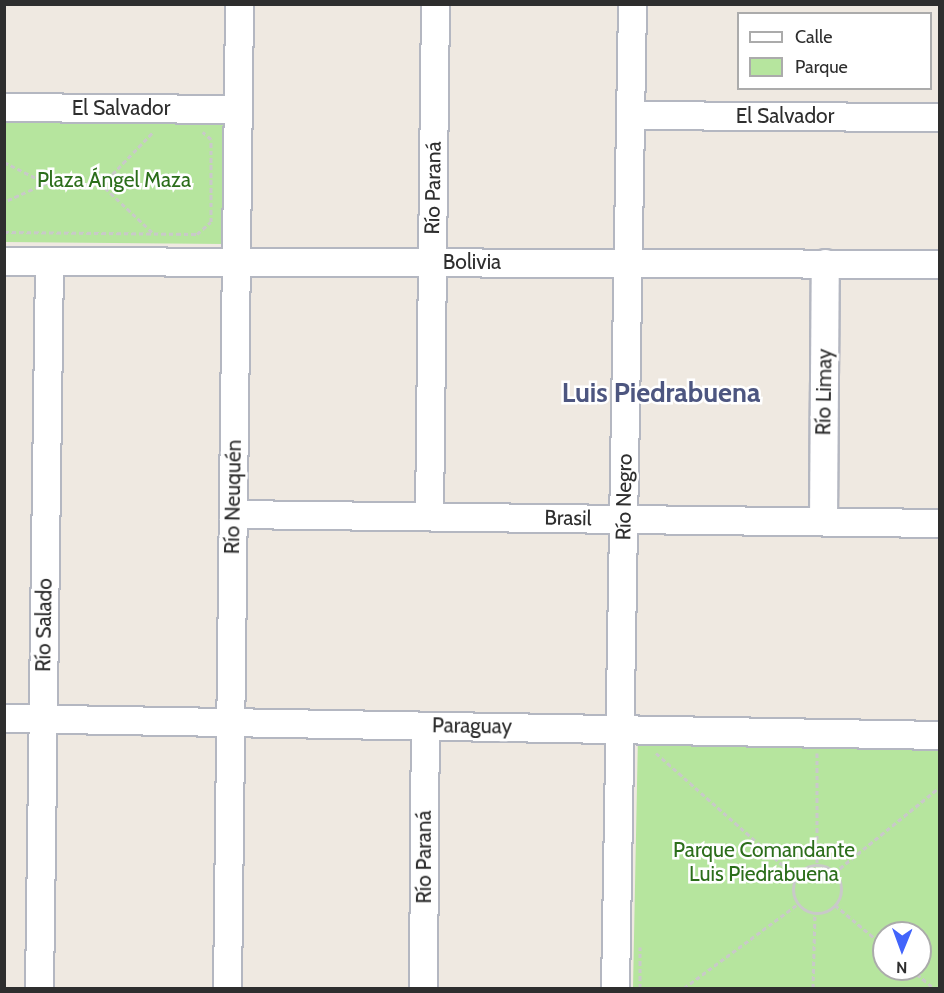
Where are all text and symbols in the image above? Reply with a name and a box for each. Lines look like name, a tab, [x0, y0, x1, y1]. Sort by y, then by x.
legend	[737, 12, 932, 90]
text: Calle	[795, 26, 832, 48]
text: Parque	[795, 56, 848, 78]
street label: El Salvador	[72, 95, 170, 121]
street label: El Salvador	[736, 103, 834, 129]
street label: Río Paraná	[420, 141, 446, 235]
park label: Plaza Ángel Maza	[37, 167, 191, 193]
street label: Bolivia	[443, 249, 501, 275]
street label: Río Limay	[811, 348, 837, 436]
district label: Luis Piedrabuena	[562, 377, 760, 409]
street label: Río Neuquén	[219, 439, 247, 555]
street label: Río Negro	[611, 453, 637, 541]
street label: Brasil	[544, 505, 592, 531]
street label: Río Salado	[31, 578, 57, 672]
street label: Paraguay	[432, 713, 512, 739]
street label: Río Paraná	[411, 810, 437, 904]
park label: Parque Comandante Luis Piedrabuena	[673, 837, 855, 887]
north arrow	[872, 921, 932, 981]
text: N	[896, 958, 908, 977]

